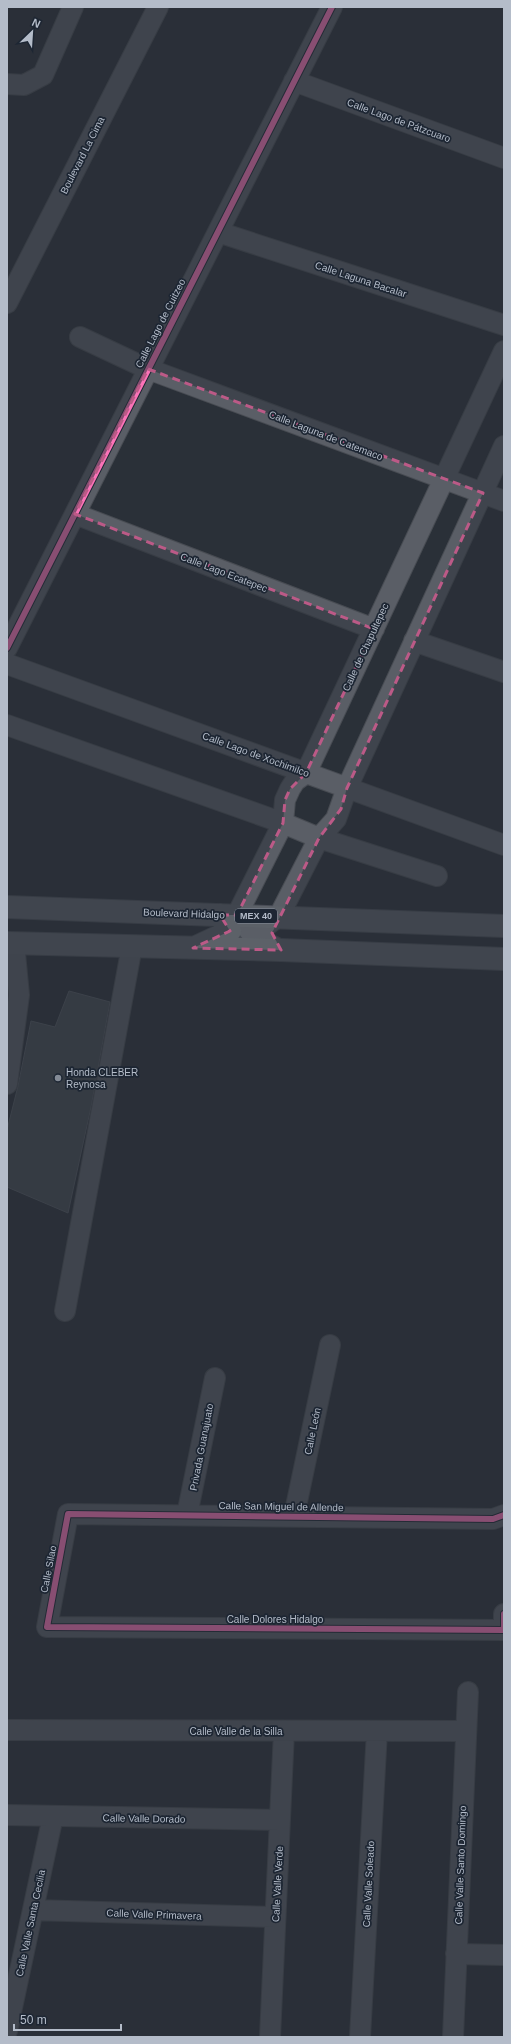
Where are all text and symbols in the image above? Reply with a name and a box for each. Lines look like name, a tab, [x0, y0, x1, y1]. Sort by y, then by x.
north arrow	[12, 12, 52, 52]
text: N	[30, 16, 42, 30]
street label: Calle Lago de Pátzcuaro	[345, 97, 453, 145]
street label: Boulevard La Cima	[58, 114, 107, 196]
street label: Calle Laguna Bacalar	[314, 259, 409, 300]
street label: Calle Lago de Cuitzeo	[133, 277, 188, 370]
street label: Calle Laguna de Catemaco	[267, 409, 385, 462]
street label: Calle Lago Ecatepec	[179, 551, 269, 594]
street label: Calle de Chapultepec	[340, 602, 391, 693]
street label: Calle Lago de Xochimilco	[201, 730, 311, 779]
street label: Boulevard Hidalgo	[143, 907, 225, 920]
road number: MEX 40	[235, 909, 277, 923]
place label: Honda CLEBER Reynosa	[66, 1067, 138, 1090]
marker: Honda CLEBER Reynosa	[53, 1073, 63, 1083]
street label: Privada Guanajuato	[188, 1402, 215, 1492]
street label: Calle León	[302, 1407, 323, 1456]
street label: Calle San Miguel de Allende	[218, 1500, 344, 1513]
street label: Calle Silao	[39, 1544, 59, 1594]
street label: Calle Dolores Hidalgo	[227, 1614, 324, 1625]
street label: Calle Valle de la Silla	[189, 1726, 283, 1737]
street label: Calle Valle Santo Domingo	[453, 1805, 468, 1925]
street label: Calle Valle Dorado	[103, 1812, 186, 1825]
street label: Calle Valle Soleado	[361, 1840, 376, 1928]
street label: Calle Valle Verde	[270, 1845, 285, 1922]
street label: Calle Valle Santa Cecilia	[14, 1868, 47, 1977]
street label: Calle Valle Primavera	[106, 1907, 202, 1922]
scale bar	[14, 2006, 121, 2032]
text: 50 m	[20, 2013, 47, 2027]

